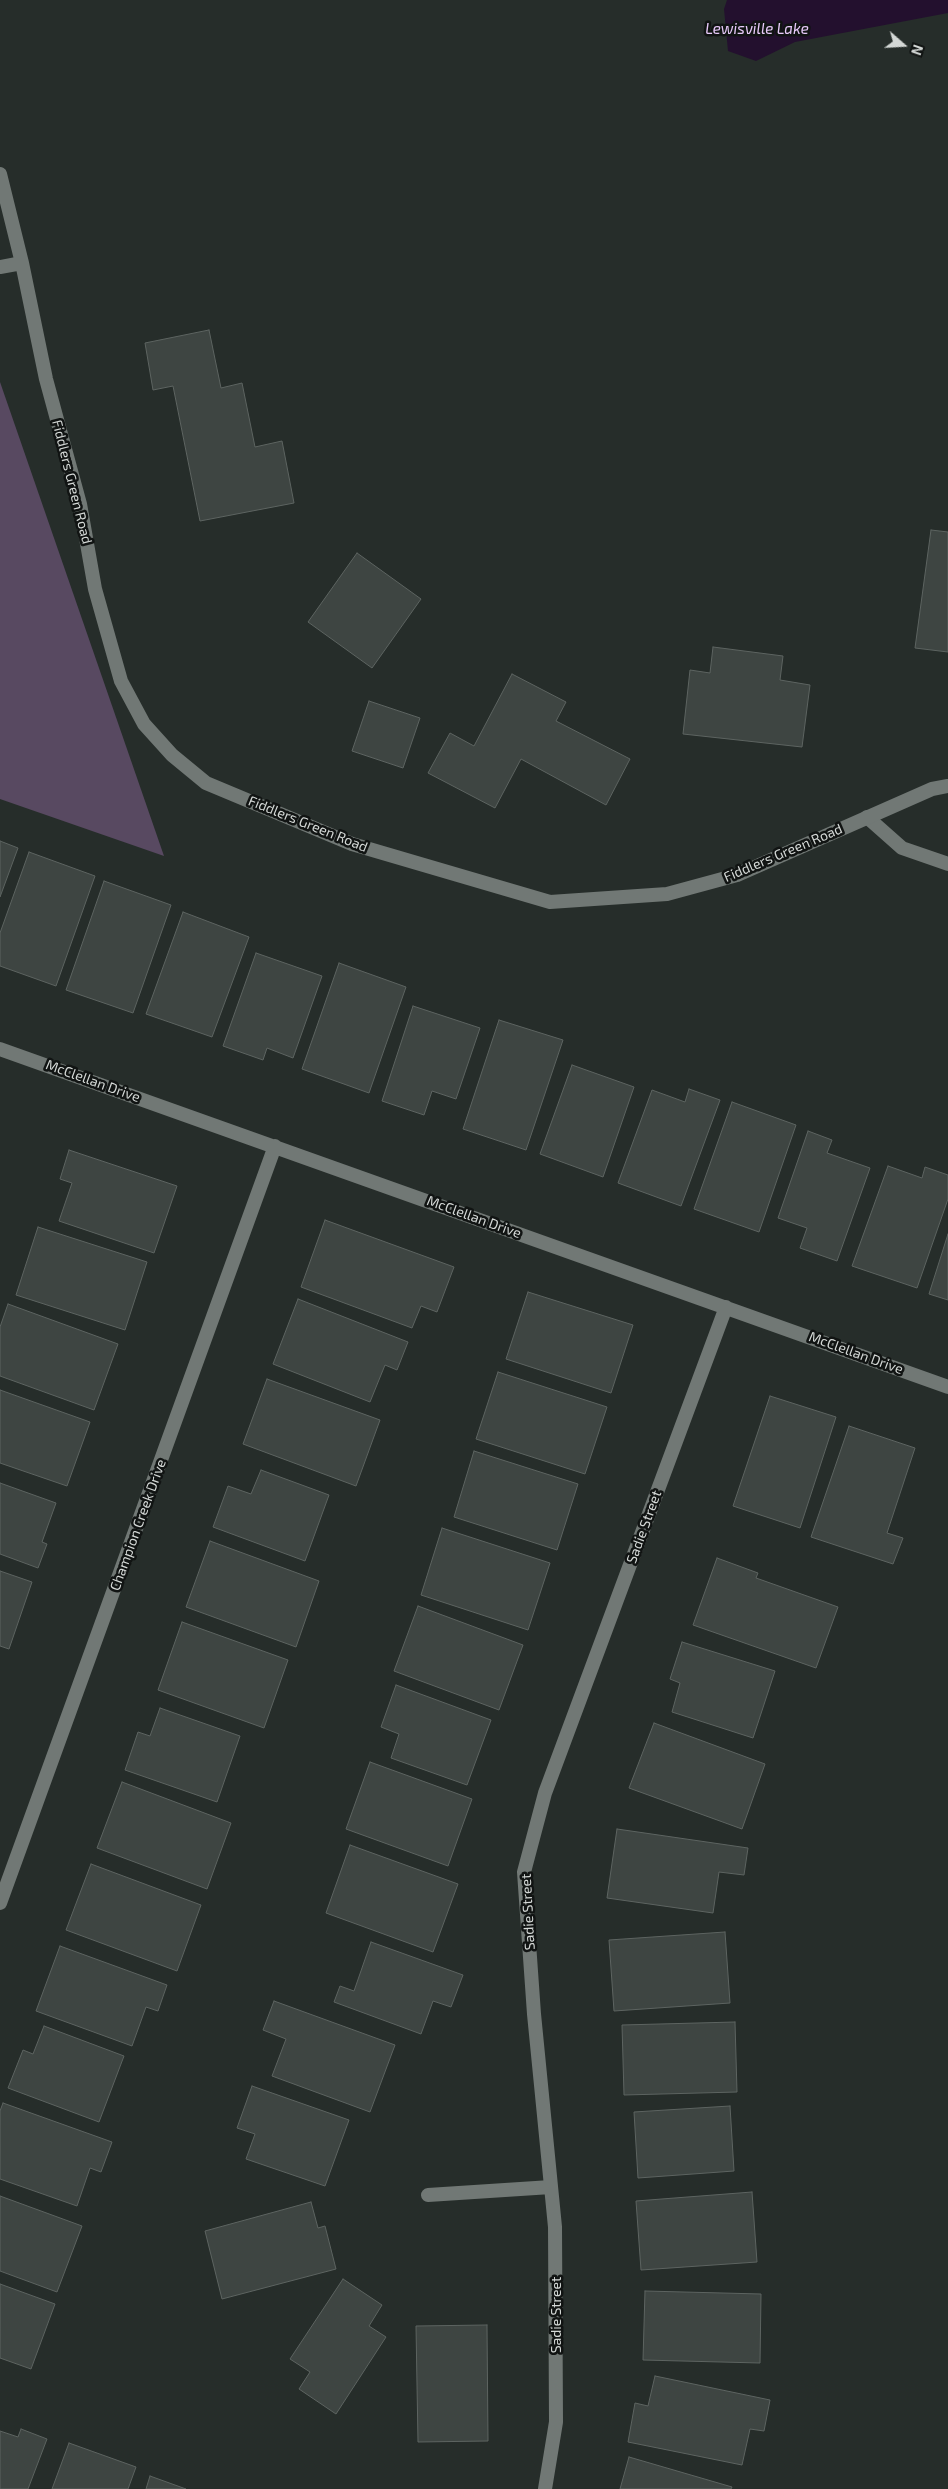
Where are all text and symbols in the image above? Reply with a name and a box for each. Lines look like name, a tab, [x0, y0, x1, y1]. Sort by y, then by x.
water label: Lewisville Lake	[705, 20, 809, 38]
north arrow	[878, 20, 928, 70]
text: N	[908, 42, 927, 58]
street label: Fiddlers Green Road	[48, 418, 96, 546]
street label: Fiddlers Green Road	[246, 792, 370, 856]
street label: Fiddlers Green Road	[721, 820, 845, 886]
street label: McClellan Drive	[43, 1056, 143, 1106]
street label: McClellan Drive	[424, 1192, 524, 1242]
street label: McClellan Drive	[806, 1328, 906, 1378]
street label: Champion Creek Drive	[106, 1457, 170, 1593]
street label: Sadie Street	[623, 1488, 665, 1566]
street label: Sadie Street	[518, 1873, 538, 1951]
street label: Sadie Street	[548, 2277, 564, 2353]

